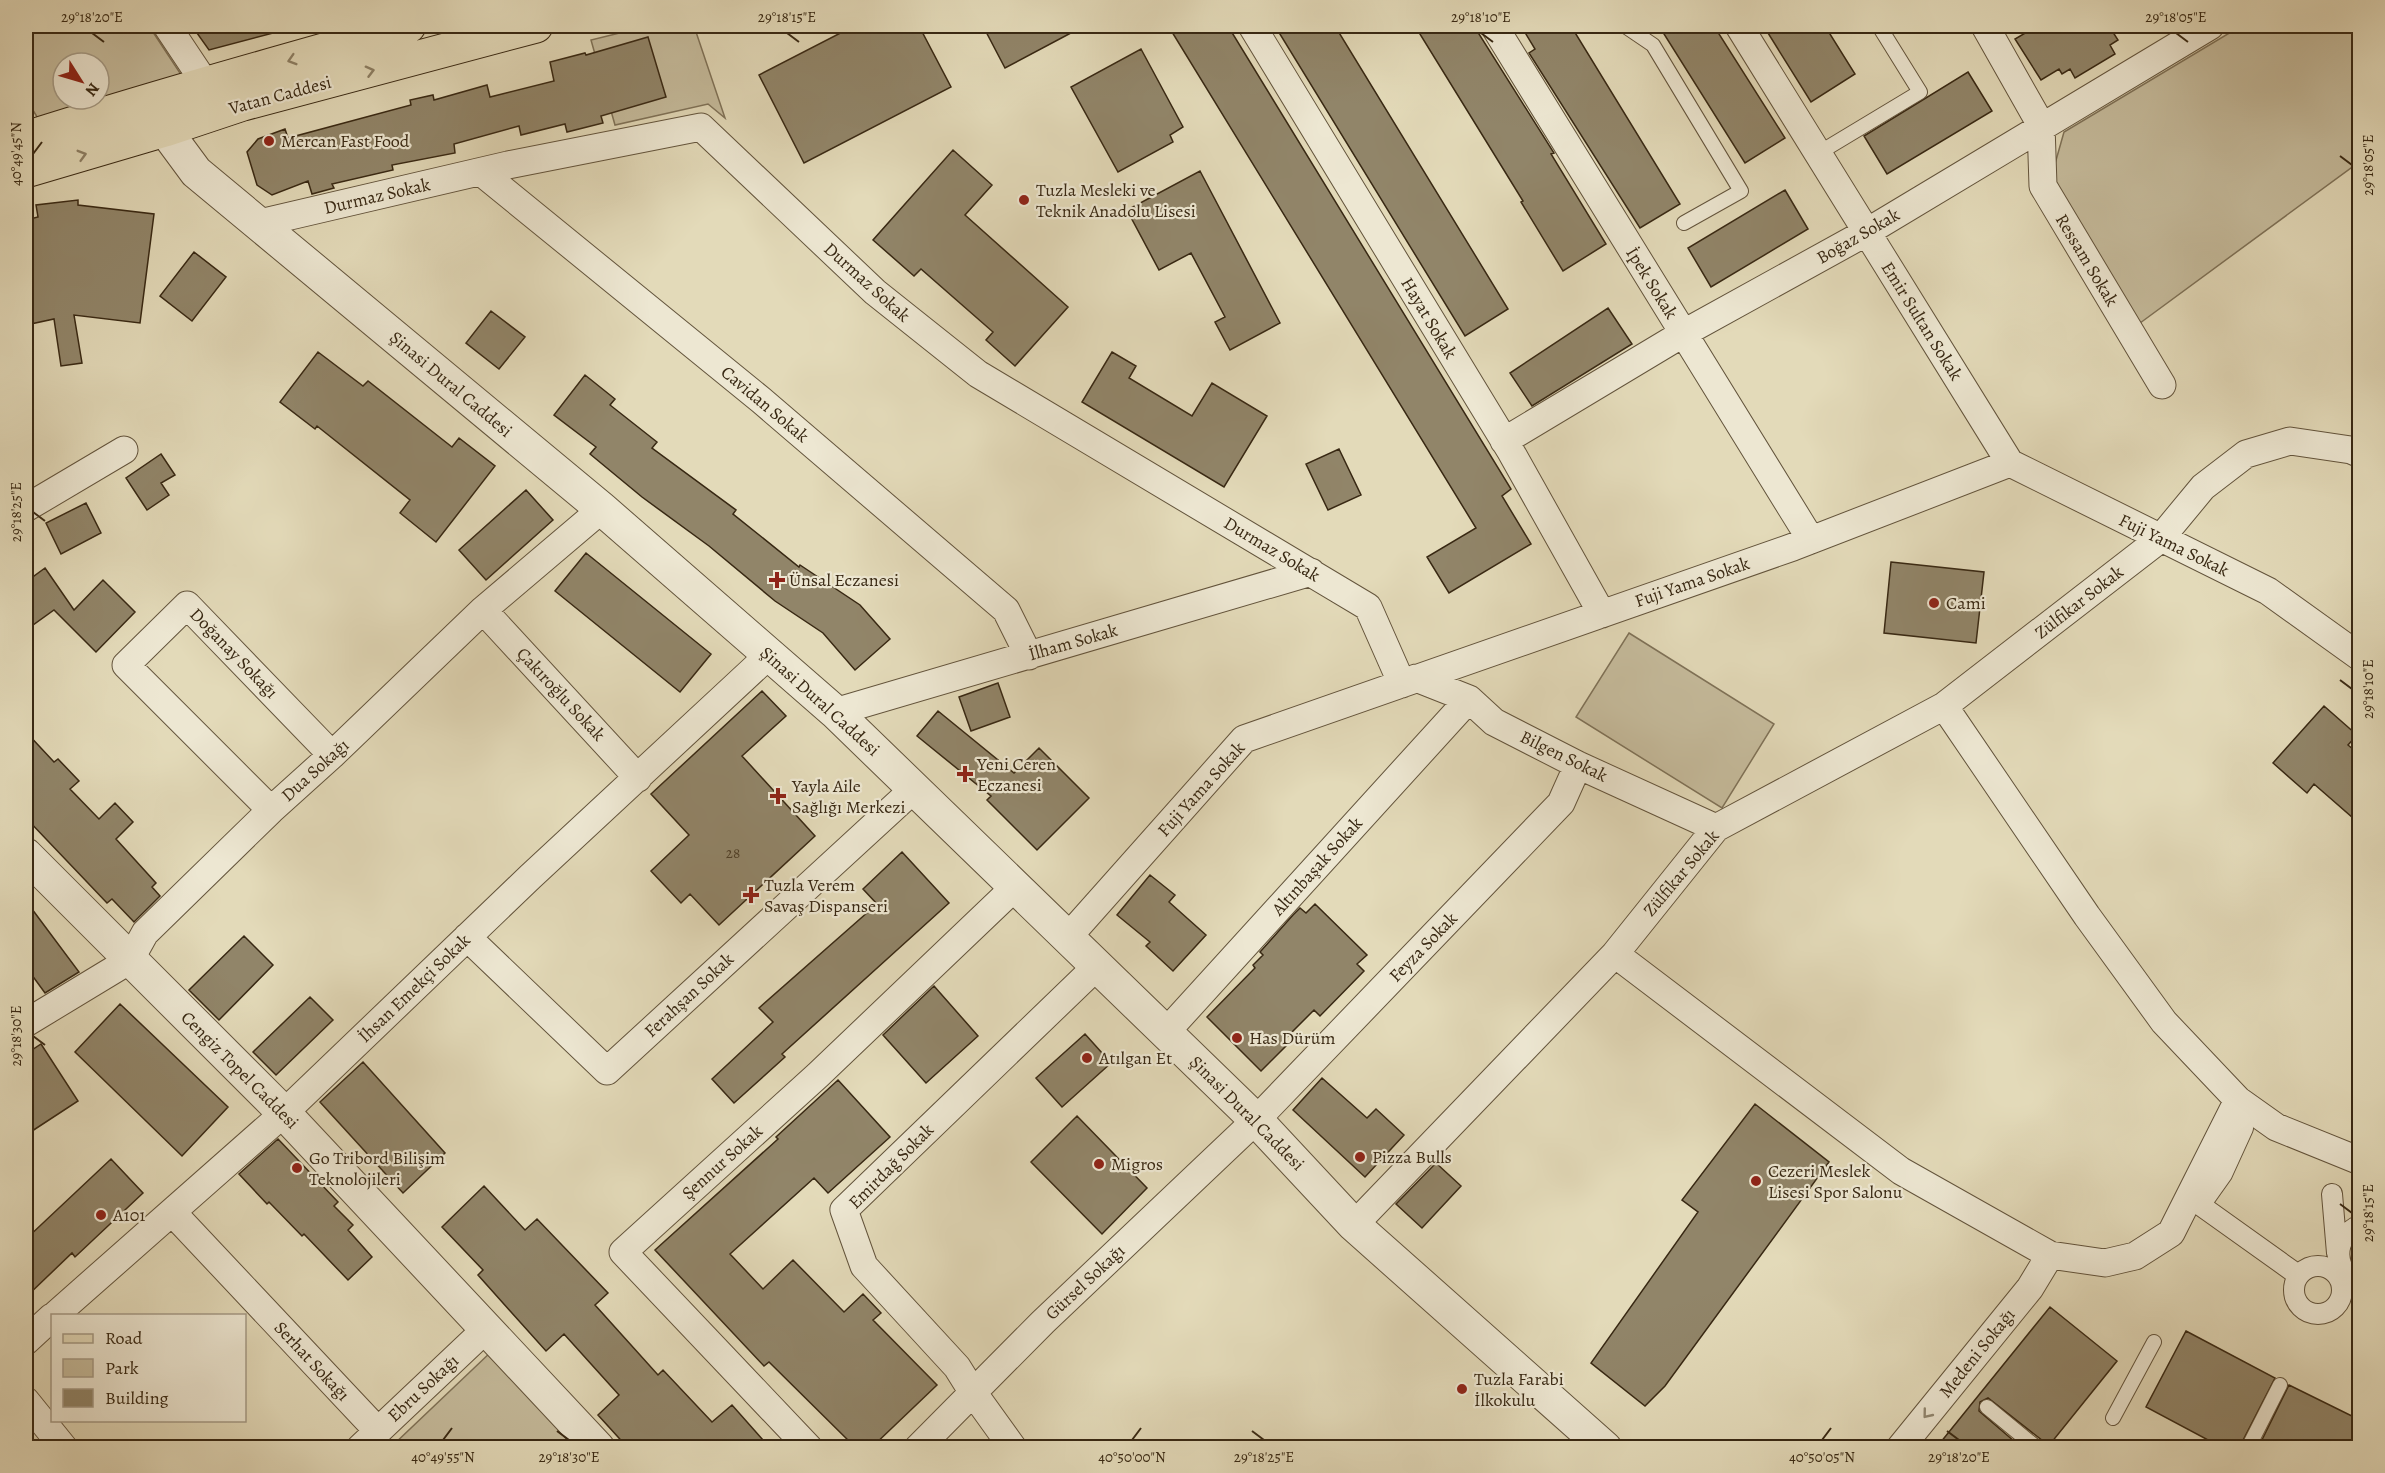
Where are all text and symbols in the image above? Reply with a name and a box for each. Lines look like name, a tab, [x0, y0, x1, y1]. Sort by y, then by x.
text: 29°18'20"E	[61, 7, 123, 27]
text: 29°18'15"E	[758, 7, 816, 27]
text: 29°18'10"E	[1451, 7, 1511, 27]
text: 29°18'05"E	[2145, 7, 2207, 27]
north arrow	[51, 51, 111, 111]
one-way arrow	[287, 53, 298, 65]
one-way arrow	[364, 66, 374, 78]
street label: Vatan Caddesi	[225, 70, 334, 120]
text: N	[80, 78, 104, 101]
text: 40°49'45"N	[6, 122, 26, 186]
place label: Mercan Fast Food	[281, 129, 410, 153]
marker: Mercan Fast Food	[262, 134, 276, 148]
text: 29°18'05"E	[2358, 134, 2378, 196]
one-way arrow	[76, 150, 87, 162]
street label: Durmaz Sokak	[321, 172, 433, 220]
place label: Tuzla Mesleki ve Teknik Anadolu Lisesi	[1036, 178, 1196, 223]
marker: Tuzla Mesleki ve Teknik Anadolu Lisesi	[1017, 193, 1031, 207]
street label: Boğaz Sokak	[1812, 202, 1904, 270]
street label: Ressam Sokak	[2050, 209, 2124, 311]
street label: Durmaz Sokak	[819, 237, 915, 327]
street label: İpek Sokak	[1620, 242, 1684, 324]
street label: Emir Sultan Sokak	[1876, 257, 1968, 385]
street label: Hayat Sokak	[1395, 273, 1463, 363]
street label: Şinasi Dural Caddesi	[385, 326, 517, 442]
street label: Cavidan Sokak	[716, 360, 814, 448]
text: 29°18'25"E	[6, 482, 26, 542]
street label: Fuji Yama Sokak	[2115, 508, 2233, 582]
street label: Durmaz Sokak	[1219, 511, 1325, 587]
street label: Fuji Yama Sokak	[1631, 551, 1753, 613]
street label: Zülfikar Sokak	[2030, 560, 2128, 644]
place label: Ünsal Eczanesi	[789, 568, 899, 592]
marker: Ünsal Eczanesi	[770, 573, 784, 587]
place label: Cami	[1946, 591, 1986, 615]
marker: Cami	[1927, 596, 1941, 610]
street label: Doğanay Sokağı	[185, 602, 283, 704]
street label: İlham Sokak	[1026, 618, 1120, 666]
street label: Şinasi Dural Caddesi	[755, 641, 885, 761]
street label: Çakıroğlu Sokak	[511, 642, 611, 746]
text: 29°18'10"E	[2358, 659, 2378, 719]
street label: Bilgen Sokak	[1516, 724, 1612, 788]
street label: Dua Sokağı	[276, 733, 354, 807]
street label: Fuji Yama Sokak	[1152, 736, 1250, 842]
place label: Yeni Ceren Eczanesi	[976, 752, 1056, 797]
marker: Yeni Ceren Eczanesi	[958, 767, 972, 781]
place label: Yayla Aile Sağlığı Merkezi	[791, 774, 906, 819]
marker: Yayla Aile Sağlığı Merkezi	[769, 787, 787, 805]
street label: Altınbaşak Sokak	[1266, 811, 1368, 921]
street label: Zülfikar Sokak	[1638, 825, 1724, 921]
house number: 28	[726, 843, 740, 863]
place label: Tuzla Verem Savaş Dispanseri	[764, 873, 888, 918]
marker: Tuzla Verem Savaş Dispanseri	[742, 886, 760, 904]
street label: Feyza Sokak	[1384, 907, 1463, 987]
street label: İhsan Emekçi Sokak	[353, 928, 475, 1048]
street label: Ferahşan Sokak	[639, 947, 739, 1043]
text: 29°18'30"E	[6, 1005, 26, 1067]
street label: Cengiz Topel Caddesi	[176, 1006, 304, 1134]
place label: Has Dürüm	[1249, 1026, 1335, 1050]
marker: Has Dürüm	[1230, 1031, 1244, 1045]
place label: Atılgan Et	[1098, 1046, 1172, 1070]
street label: Şinasi Dural Caddesi	[1184, 1050, 1310, 1176]
marker: Atılgan Et	[1080, 1051, 1094, 1065]
street label: Emirdağ Sokak	[843, 1118, 939, 1214]
street label: Şennur Sokak	[676, 1119, 768, 1205]
place label: Pizza Bulls	[1372, 1145, 1452, 1169]
place label: Go Tri̇bord Bi̇li̇şi̇m Teknoloji̇leri	[309, 1146, 445, 1191]
marker: Pizza Bulls	[1353, 1150, 1367, 1164]
place label: Migros	[1111, 1152, 1163, 1176]
marker: Migros	[1092, 1157, 1106, 1171]
place label: Cezeri Meslek Lisesi Spor Salonu	[1768, 1159, 1903, 1204]
marker: Go Tri̇bord Bi̇li̇şi̇m Teknoloji̇leri	[290, 1161, 304, 1175]
marker: Cezeri Meslek Lisesi Spor Salonu	[1749, 1174, 1763, 1188]
text: 29°18'15"E	[2358, 1184, 2378, 1242]
place label: A101	[112, 1203, 145, 1227]
marker: A101	[94, 1208, 108, 1222]
street label: Gürsel Sokağı	[1040, 1239, 1130, 1325]
street label: Medeni Sokağı	[1934, 1303, 2020, 1403]
legend	[51, 1314, 246, 1422]
street label: Serhat Sokağı	[269, 1316, 355, 1406]
text: Road	[105, 1326, 143, 1350]
street label: Ebru Sokağı	[382, 1349, 464, 1427]
text: Park	[105, 1356, 139, 1380]
place label: Tuzla Farabi İlkokulu	[1474, 1367, 1564, 1412]
marker: Tuzla Farabi İlkokulu	[1455, 1382, 1469, 1396]
text: Building	[105, 1386, 169, 1410]
one-way arrow	[1923, 1408, 1934, 1419]
text: 40°49'55"N	[411, 1447, 475, 1467]
text: 29°18'30"E	[538, 1447, 600, 1467]
text: 40°50'00"N	[1098, 1447, 1166, 1467]
text: 29°18'25"E	[1234, 1447, 1294, 1467]
text: 40°50'05"N	[1789, 1447, 1855, 1467]
text: 29°18'20"E	[1928, 1447, 1990, 1467]

